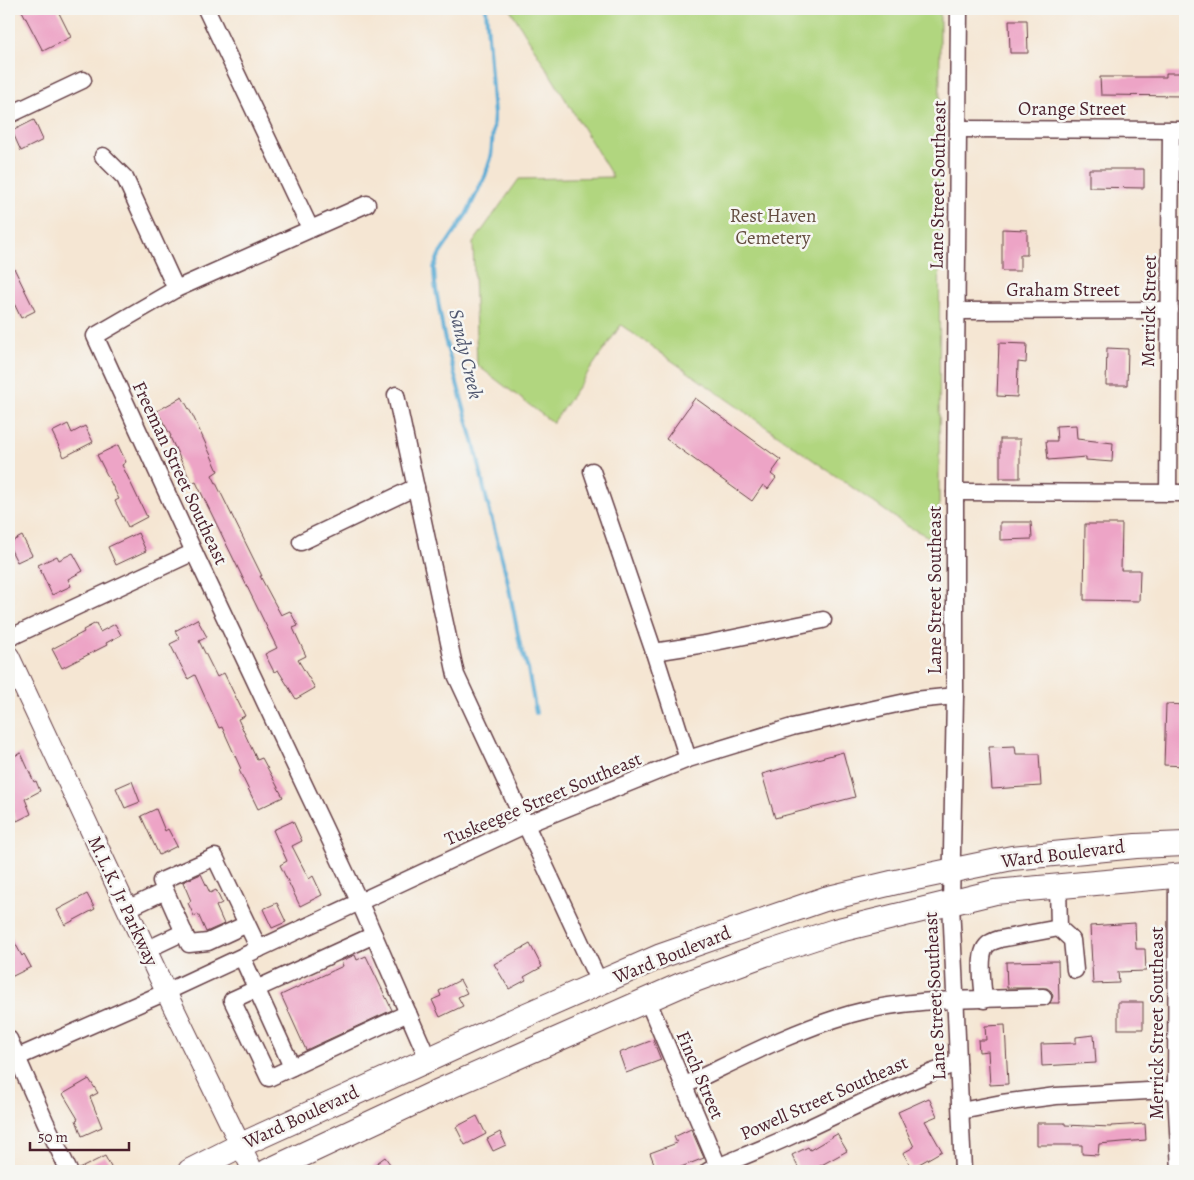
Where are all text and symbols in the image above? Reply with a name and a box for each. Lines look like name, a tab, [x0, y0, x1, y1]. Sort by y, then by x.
street label: Orange Street	[1018, 96, 1126, 122]
street label: Lane Street Southeast	[924, 100, 952, 270]
park label: Rest Haven Cemetery	[730, 203, 816, 251]
street label: Merrick Street	[1135, 255, 1163, 367]
street label: Graham Street	[1006, 277, 1120, 303]
water label: Sandy Creek	[443, 306, 490, 402]
street label: Freeman Street Southeast	[126, 377, 234, 569]
street label: Lane Street Southeast	[922, 506, 948, 674]
street label: Tuskeegee Street Southeast	[441, 746, 645, 852]
street label: M.L.K. Jr Parkway	[81, 832, 165, 971]
street label: Ward Boulevard	[999, 833, 1127, 875]
street label: Lane Street Southeast	[918, 911, 952, 1081]
street label: Ward Boulevard	[609, 919, 735, 991]
street label: Merrick Street Southeast	[1144, 926, 1170, 1120]
street label: Finch Street	[670, 1027, 730, 1123]
street label: Powell Street Southeast	[736, 1049, 912, 1147]
street label: Ward Boulevard	[238, 1079, 364, 1155]
scale bar	[30, 1120, 129, 1152]
text: 50 m	[38, 1127, 68, 1147]

